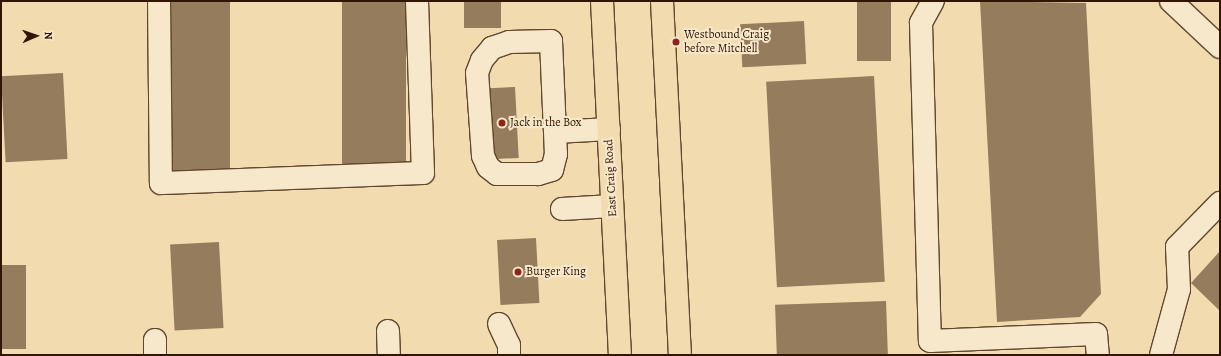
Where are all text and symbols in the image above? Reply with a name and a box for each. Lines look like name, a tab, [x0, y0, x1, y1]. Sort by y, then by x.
north arrow	[16, 16, 56, 56]
place label: Westbound Craig before Mitchell	[684, 28, 769, 56]
text: N	[41, 31, 56, 40]
marker: Westbound Craig before Mitchell	[671, 37, 681, 47]
place label: Jack in the Box	[510, 116, 582, 130]
marker: Jack in the Box	[497, 118, 507, 128]
street label: East Craig Road	[602, 139, 620, 217]
place label: Burger King	[526, 265, 586, 279]
marker: Burger King	[513, 267, 523, 277]

